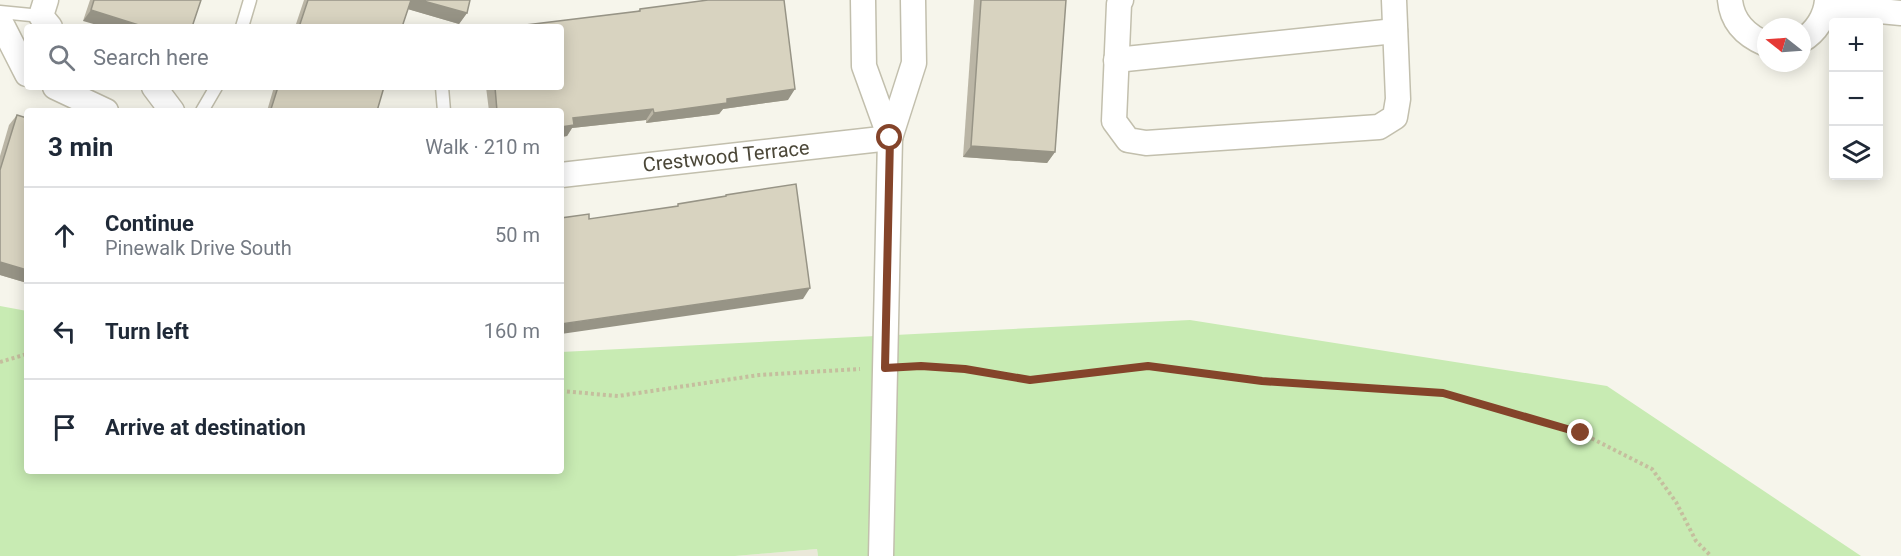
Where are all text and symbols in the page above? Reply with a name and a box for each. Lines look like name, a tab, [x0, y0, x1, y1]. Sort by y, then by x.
north arrow	[1757, 18, 1811, 72]
map controls	[1829, 18, 1883, 180]
button: +	[1829, 18, 1883, 72]
search box	[24, 24, 564, 90]
icon: search	[45, 41, 78, 74]
text: Search here	[93, 45, 209, 70]
button: −	[1829, 72, 1883, 126]
route start	[876, 124, 902, 150]
button: layers	[1829, 126, 1883, 180]
text: 3 min	[48, 132, 113, 162]
text: Walk · 210 m	[425, 135, 540, 159]
street label: Crestwood Terrace	[641, 135, 811, 177]
text: Continue	[105, 211, 194, 236]
icon: ahead	[48, 219, 81, 252]
text: 50 m	[495, 223, 540, 247]
text: Pinewalk Drive South	[105, 236, 292, 260]
icon: left	[48, 315, 81, 348]
text: Turn left	[105, 319, 189, 344]
text: 160 m	[484, 319, 540, 343]
icon: arrive	[48, 411, 81, 444]
text: Arrive at destination	[105, 415, 306, 440]
route end	[1567, 419, 1593, 445]

